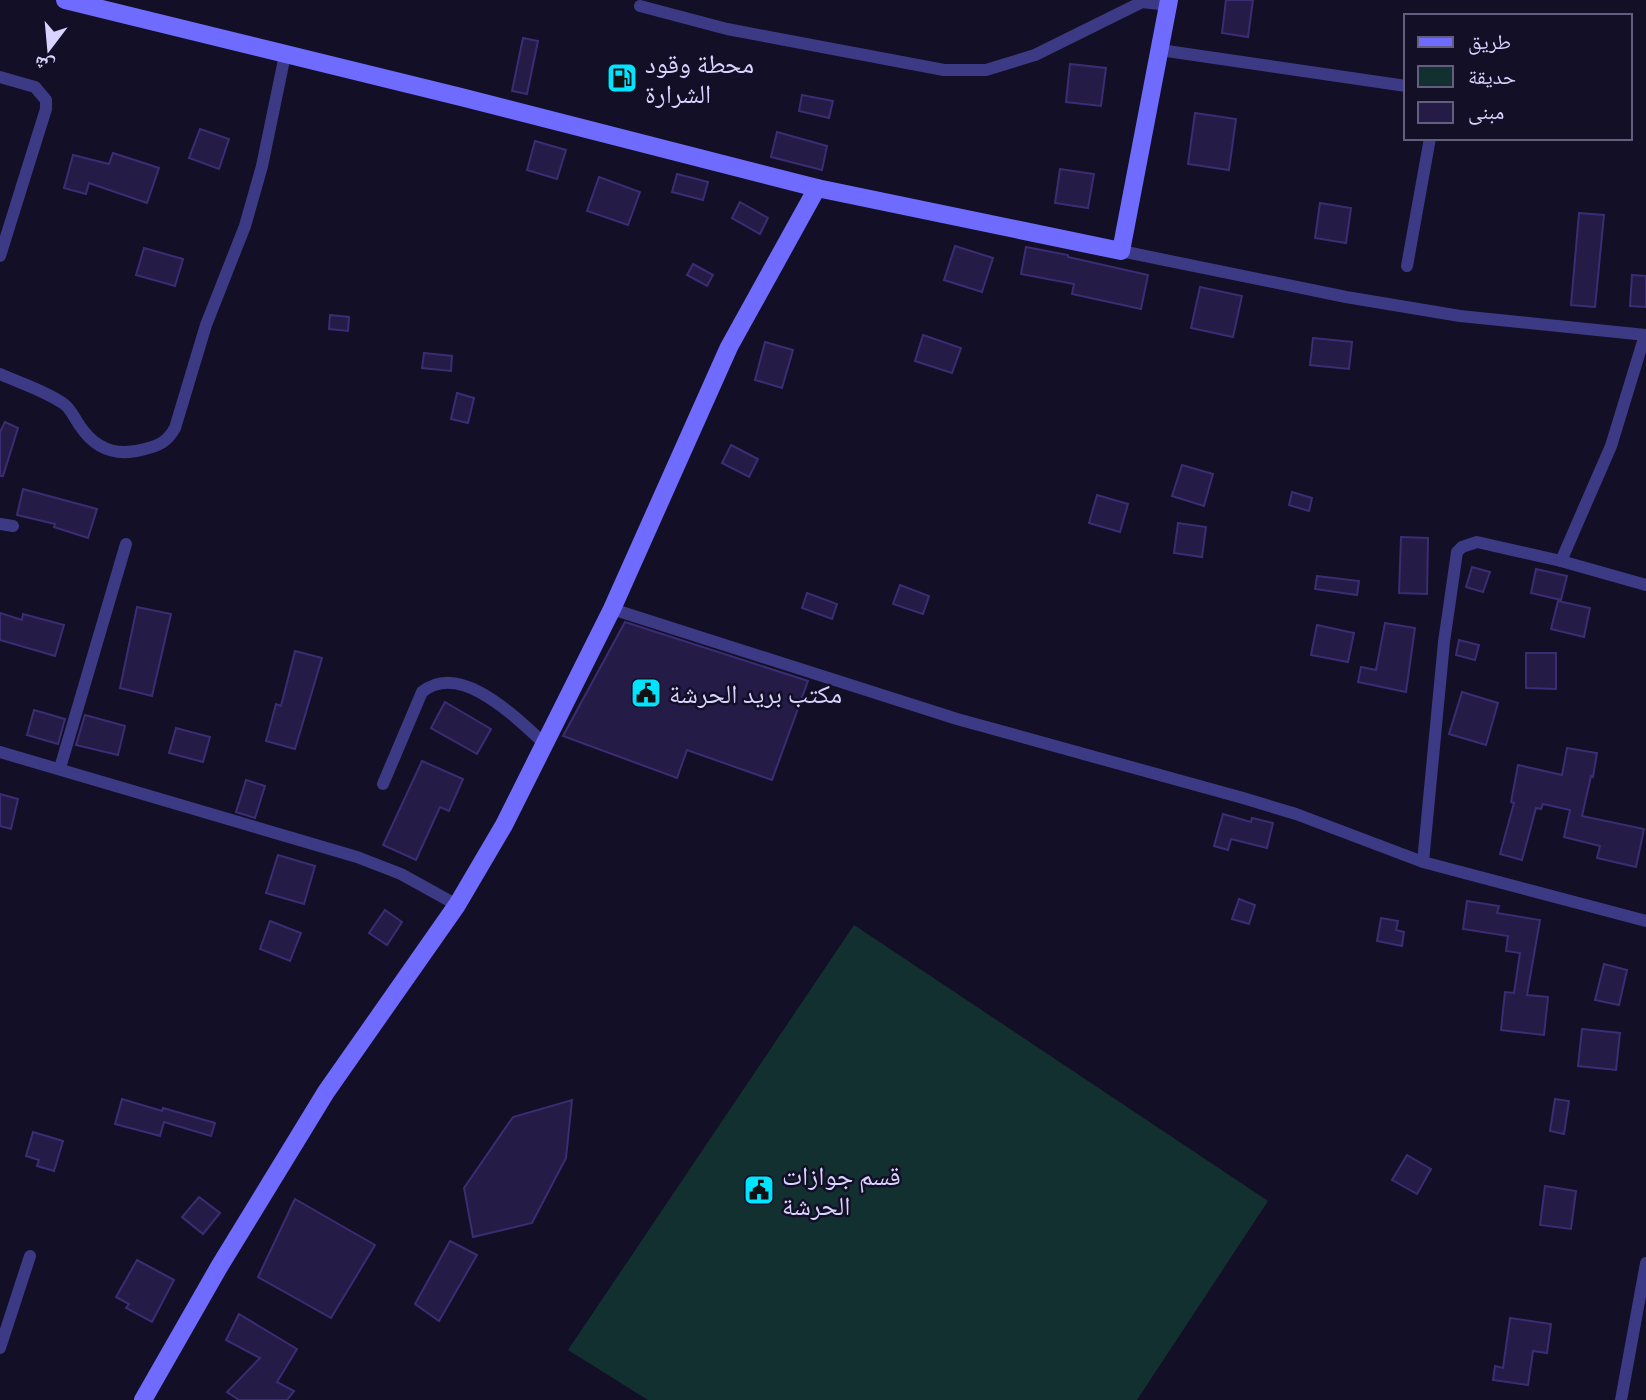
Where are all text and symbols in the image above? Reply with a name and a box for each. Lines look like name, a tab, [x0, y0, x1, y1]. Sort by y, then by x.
north arrow	[14, 14, 84, 84]
legend	[1404, 14, 1632, 140]
text: طريق	[1468, 25, 1511, 57]
place label: محطة وقود الشرارة	[645, 44, 754, 113]
text: ش	[30, 49, 58, 83]
text: حديقة	[1468, 60, 1516, 92]
fuel station icon: محطة وقود الشرارة	[605, 61, 639, 95]
text: مبنى	[1468, 95, 1504, 127]
place label: مكتب بريد الحرشة	[669, 674, 842, 713]
public building icon: مكتب بريد الحرشة	[629, 676, 663, 710]
place label: قسم جوازات الحرشة	[782, 1156, 901, 1225]
public building icon: قسم جوازات الحرشة	[742, 1173, 776, 1207]

